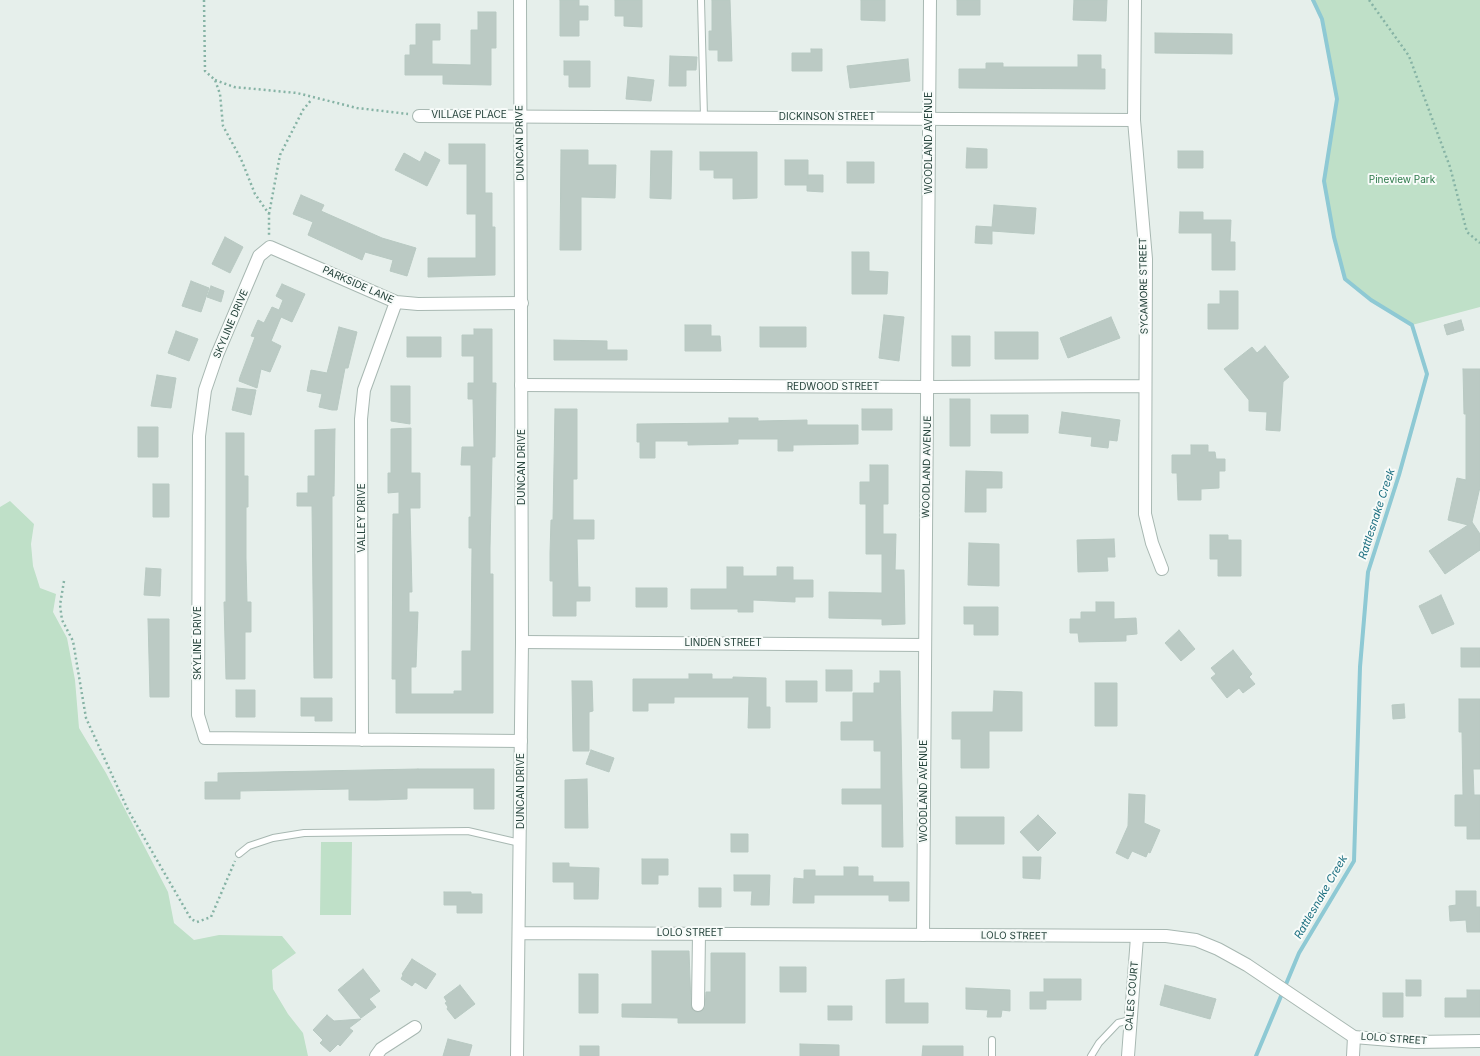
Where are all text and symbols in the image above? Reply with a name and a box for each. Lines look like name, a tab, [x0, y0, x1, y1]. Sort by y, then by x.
street label: WOODLAND AVENUE	[923, 92, 935, 194]
street label: DUNCAN DRIVE	[513, 105, 527, 181]
street label: VILLAGE PLACE	[431, 109, 507, 121]
street label: DICKINSON STREET	[779, 111, 875, 123]
park label: Pineview Park	[1369, 174, 1435, 186]
street label: SYCAMORE STREET	[1137, 238, 1151, 334]
street label: PARKSIDE LANE	[320, 264, 396, 306]
street label: SKYLINE DRIVE	[211, 288, 251, 360]
street label: REDWOOD STREET	[787, 381, 879, 393]
street label: WOODLAND AVENUE	[920, 416, 934, 518]
street label: DUNCAN DRIVE	[516, 429, 528, 505]
water label: Rattlesnake Creek	[1356, 467, 1398, 561]
street label: VALLEY DRIVE	[356, 483, 368, 553]
street label: SKYLINE DRIVE	[192, 606, 204, 680]
street label: LINDEN STREET	[684, 637, 762, 649]
street label: WOODLAND AVENUE	[918, 740, 930, 842]
street label: DUNCAN DRIVE	[515, 753, 527, 829]
water label: Rattlesnake Creek	[1292, 853, 1350, 941]
street label: LOLO STREET	[657, 927, 723, 939]
street label: LOLO STREET	[981, 929, 1047, 943]
street label: CALES COURT	[1123, 961, 1141, 1031]
street label: LOLO STREET	[1360, 1031, 1428, 1047]

